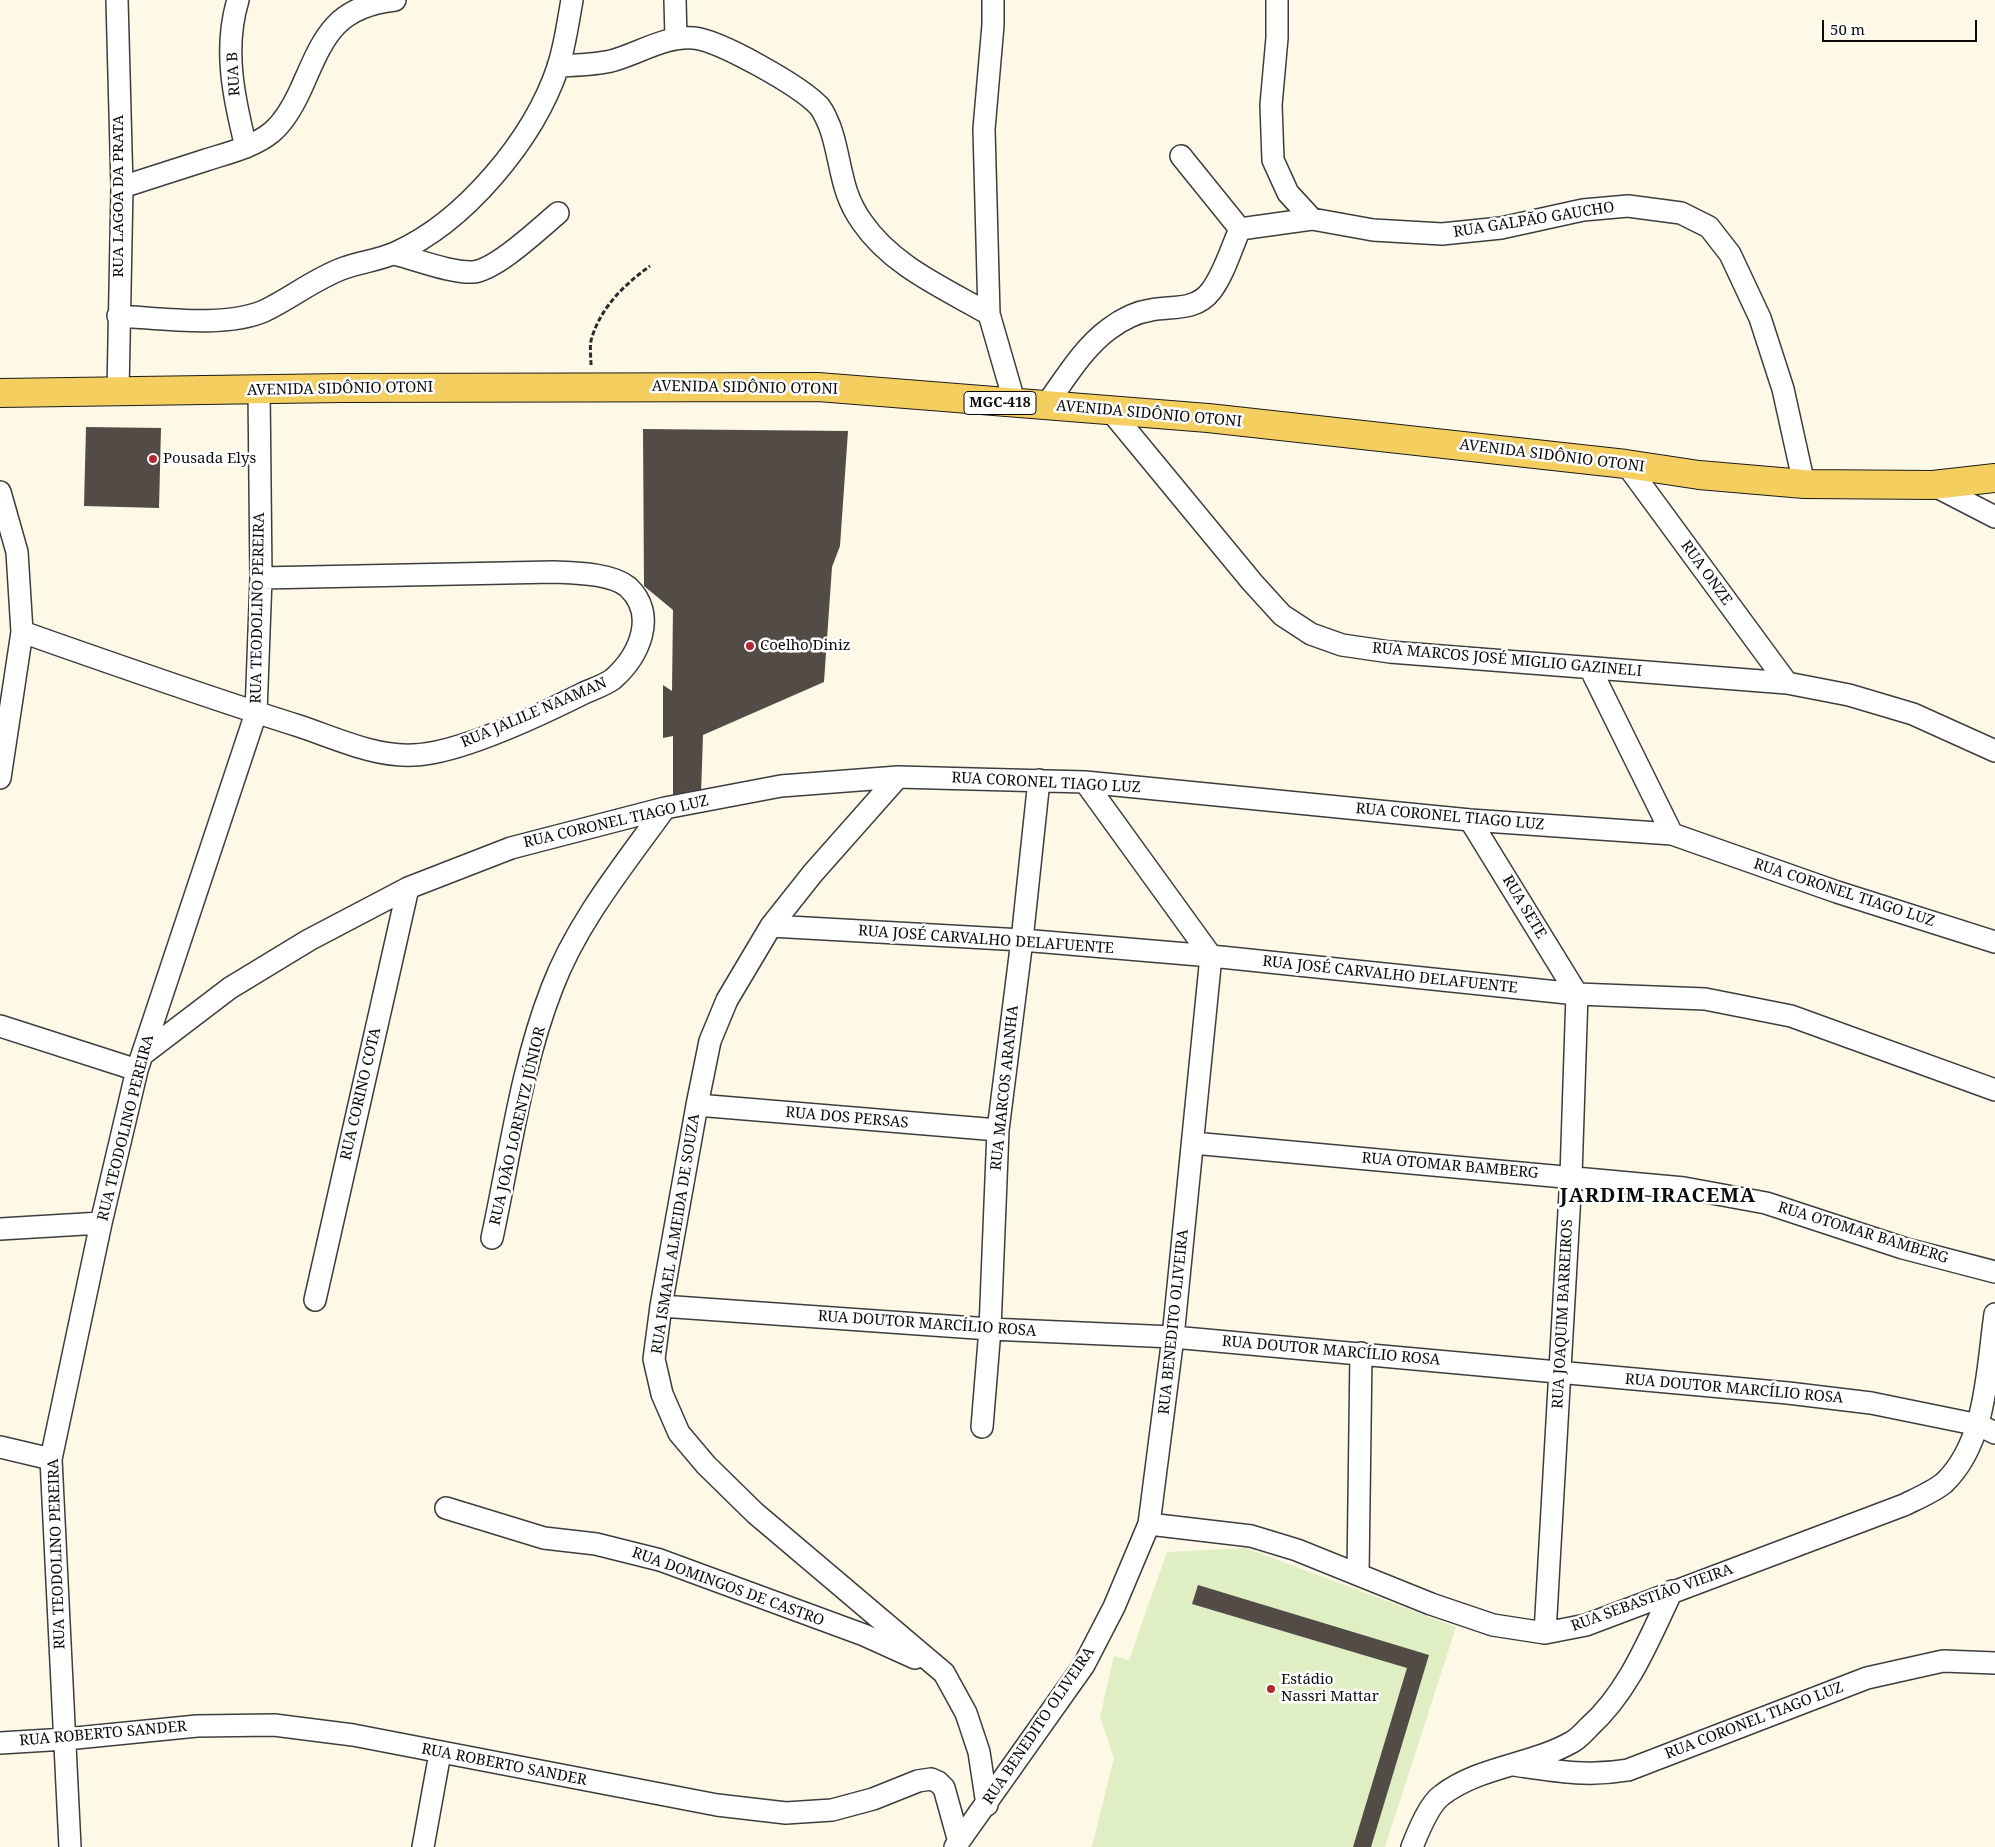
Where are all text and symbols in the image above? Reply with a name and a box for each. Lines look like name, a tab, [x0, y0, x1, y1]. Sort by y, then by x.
scale bar	[1825, 10, 1980, 42]
text: 50 m	[1830, 19, 1865, 39]
street label: RUA B	[224, 51, 244, 97]
street label: RUA LAGOA DA PRATA	[110, 115, 128, 277]
street label: RUA GALPÃO GAUCHO	[1452, 198, 1616, 242]
street label: AVENIDA SIDÔNIO OTONI	[652, 377, 838, 399]
street label: AVENIDA SIDÔNIO OTONI	[247, 378, 433, 400]
road number: MGC-418	[964, 392, 1036, 414]
street label: AVENIDA SIDÔNIO OTONI	[1055, 397, 1243, 431]
street label: AVENIDA SIDÔNIO OTONI	[1458, 436, 1646, 476]
place label: Pousada Elys	[163, 450, 256, 468]
marker: Pousada Elys	[147, 453, 159, 465]
street label: RUA TEODOLINO PEREIRA	[247, 512, 269, 704]
street label: RUA ONZE	[1677, 537, 1735, 609]
place label: Coelho Diniz	[760, 637, 850, 655]
street label: RUA MARCOS JOSÉ MIGLIO GAZINELI	[1371, 639, 1643, 681]
marker: Coelho Diniz	[744, 640, 756, 652]
street label: RUA JALILE NAAMAN	[458, 674, 610, 752]
street label: RUA CORONEL TIAGO LUZ	[951, 769, 1141, 797]
street label: RUA CORONEL TIAGO LUZ	[522, 792, 710, 852]
street label: RUA CORONEL TIAGO LUZ	[1355, 800, 1545, 834]
street label: RUA CORONEL TIAGO LUZ	[1751, 855, 1937, 931]
street label: RUA SETE	[1498, 872, 1550, 942]
street label: RUA JOSÉ CARVALHO DELAFUENTE	[857, 922, 1115, 958]
street label: RUA JOSÉ CARVALHO DELAFUENTE	[1261, 953, 1519, 997]
street label: RUA MARCOS ARANHA	[987, 1004, 1023, 1172]
street label: RUA JOÃO LORENTZ JÚNIOR	[486, 1025, 550, 1227]
street label: RUA CORINO COTA	[337, 1026, 385, 1162]
street label: RUA TEODOLINO PEREIRA	[94, 1033, 158, 1223]
street label: RUA DOS PERSAS	[785, 1104, 909, 1132]
street label: RUA ISMAEL ALMEIDA DE SOUZA	[648, 1113, 704, 1355]
street label: RUA OTOMAR BAMBERG	[1361, 1149, 1539, 1183]
district label: JARDIM IRACEMA	[1558, 1184, 1758, 1208]
street label: RUA OTOMAR BAMBERG	[1776, 1198, 1950, 1268]
street label: RUA JOAQUIM BARREIROS	[1549, 1219, 1577, 1409]
street label: RUA BENEDITO OLIVEIRA	[1155, 1228, 1193, 1416]
street label: RUA DOUTOR MARCÍLIO ROSA	[817, 1307, 1037, 1341]
street label: RUA DOUTOR MARCÍLIO ROSA	[1221, 1332, 1441, 1370]
street label: RUA DOUTOR MARCÍLIO ROSA	[1624, 1370, 1844, 1408]
street label: RUA TEODOLINO PEREIRA	[45, 1458, 69, 1650]
street label: RUA DOMINGOS DE CASTRO	[629, 1544, 827, 1630]
street label: RUA SEBASTIÃO VIEIRA	[1569, 1560, 1735, 1636]
street label: RUA BENEDITO OLIVEIRA	[979, 1644, 1099, 1808]
place label: Estádio Nassri Mattar	[1281, 1671, 1379, 1706]
street label: RUA CORONEL TIAGO LUZ	[1662, 1679, 1846, 1763]
marker: Estádio Nassri Mattar	[1265, 1683, 1277, 1695]
street label: RUA ROBERTO SANDER	[19, 1718, 187, 1750]
street label: RUA ROBERTO SANDER	[420, 1740, 588, 1790]

